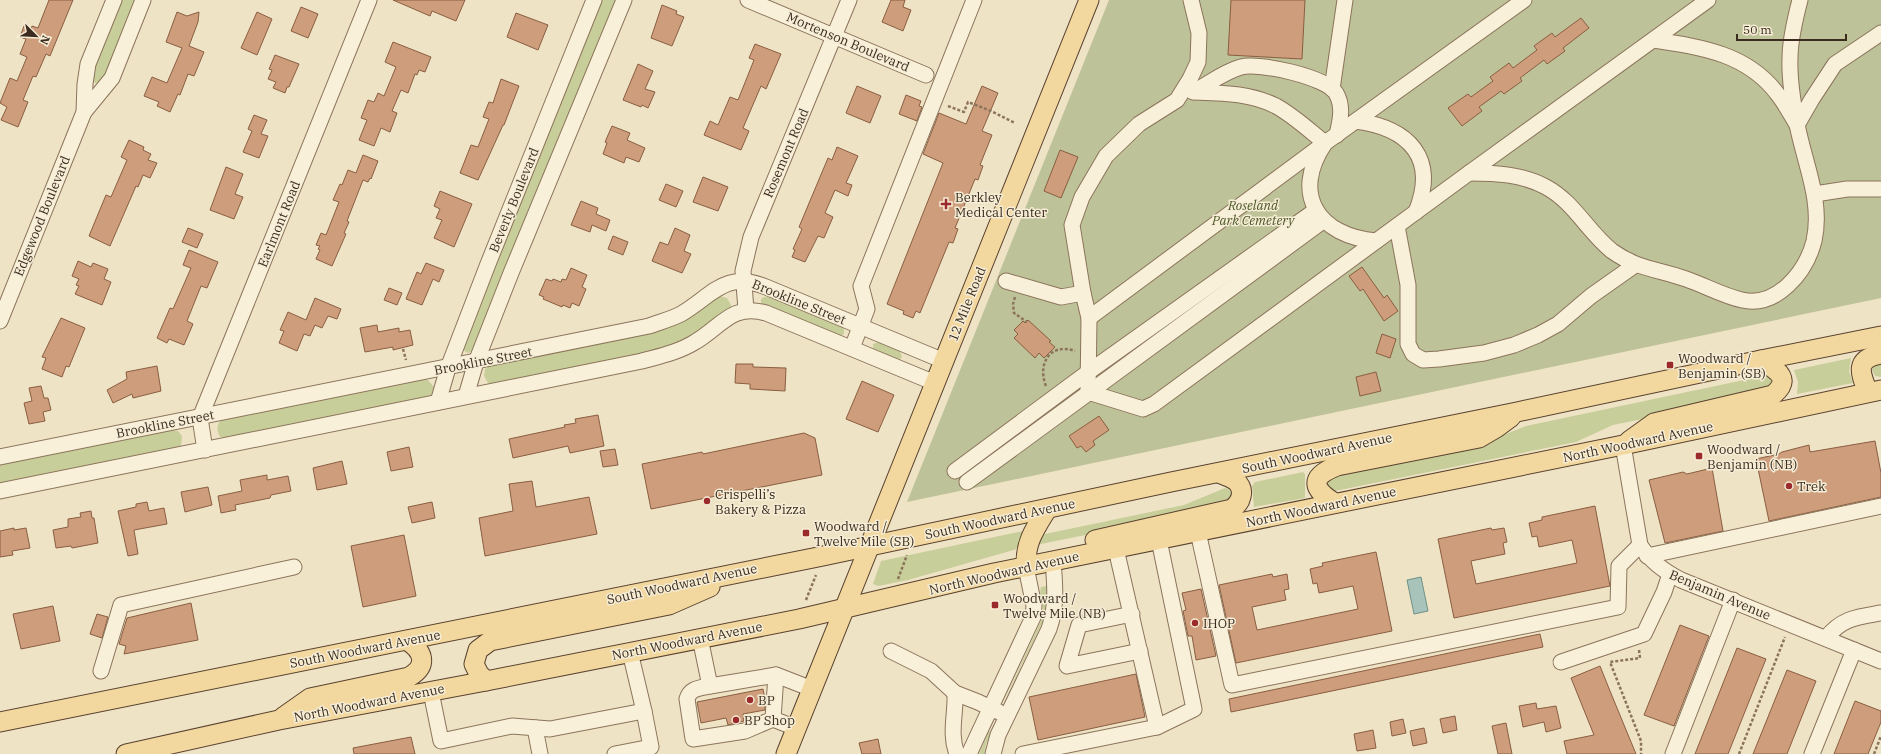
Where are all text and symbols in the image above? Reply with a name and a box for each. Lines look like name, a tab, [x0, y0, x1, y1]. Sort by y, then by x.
street label: Mortenson Boulevard	[784, 8, 912, 76]
north arrow	[16, 16, 56, 56]
scale bar	[1737, 16, 1846, 42]
text: 50 m	[1743, 22, 1772, 37]
text: N	[37, 33, 53, 47]
street label: Rosemont Road	[759, 105, 813, 200]
street label: Beverly Boulevard	[485, 145, 543, 255]
street label: Edgewood Boulevard	[10, 153, 74, 279]
street label: Earlmont Road	[254, 178, 304, 270]
place label: Berkley Medical Center	[955, 189, 1047, 221]
park label: Roseland Park Cemetery	[1211, 197, 1295, 229]
marker: Berkley Medical Center	[940, 198, 952, 210]
street label: 12 Mile Road	[944, 264, 990, 344]
street label: Brookline Street	[750, 275, 849, 329]
street label: Brookline Street	[432, 343, 534, 379]
place label: Woodward / Benjamin (SB)	[1678, 350, 1766, 382]
marker: Woodward / Benjamin (SB)	[1665, 360, 1675, 370]
street label: Brookline Street	[114, 406, 216, 442]
street label: North Woodward Avenue	[1561, 418, 1715, 466]
street label: South Woodward Avenue	[1240, 429, 1394, 477]
place label: Woodward / Benjamin (NB)	[1707, 441, 1797, 473]
marker: Woodward / Benjamin (NB)	[1694, 451, 1704, 461]
place label: Trek	[1797, 478, 1826, 495]
marker: Trek	[1784, 481, 1794, 491]
street label: North Woodward Avenue	[1244, 483, 1398, 531]
place label: Crispelli’s Bakery & Pizza	[715, 486, 806, 518]
street label: South Woodward Avenue	[923, 495, 1077, 543]
marker: Crispelli’s Bakery & Pizza	[702, 496, 712, 506]
place label: Woodward / Twelve Mile (SB)	[814, 518, 914, 550]
marker: Woodward / Twelve Mile (SB)	[801, 528, 811, 538]
street label: North Woodward Avenue	[927, 547, 1081, 599]
street label: South Woodward Avenue	[605, 560, 759, 608]
street label: Benjamin Avenue	[1667, 566, 1773, 624]
place label: Woodward / Twelve Mile (NB)	[1003, 590, 1106, 622]
marker: Woodward / Twelve Mile (NB)	[990, 600, 1000, 610]
place label: IHOP	[1203, 615, 1235, 632]
street label: North Woodward Avenue	[610, 618, 764, 664]
marker: IHOP	[1190, 618, 1200, 628]
street label: South Woodward Avenue	[288, 626, 442, 672]
street label: North Woodward Avenue	[292, 680, 446, 726]
place label: BP	[758, 692, 775, 709]
marker: BP	[745, 695, 755, 705]
place label: BP Shop	[744, 712, 795, 729]
marker: BP Shop	[731, 715, 741, 725]

